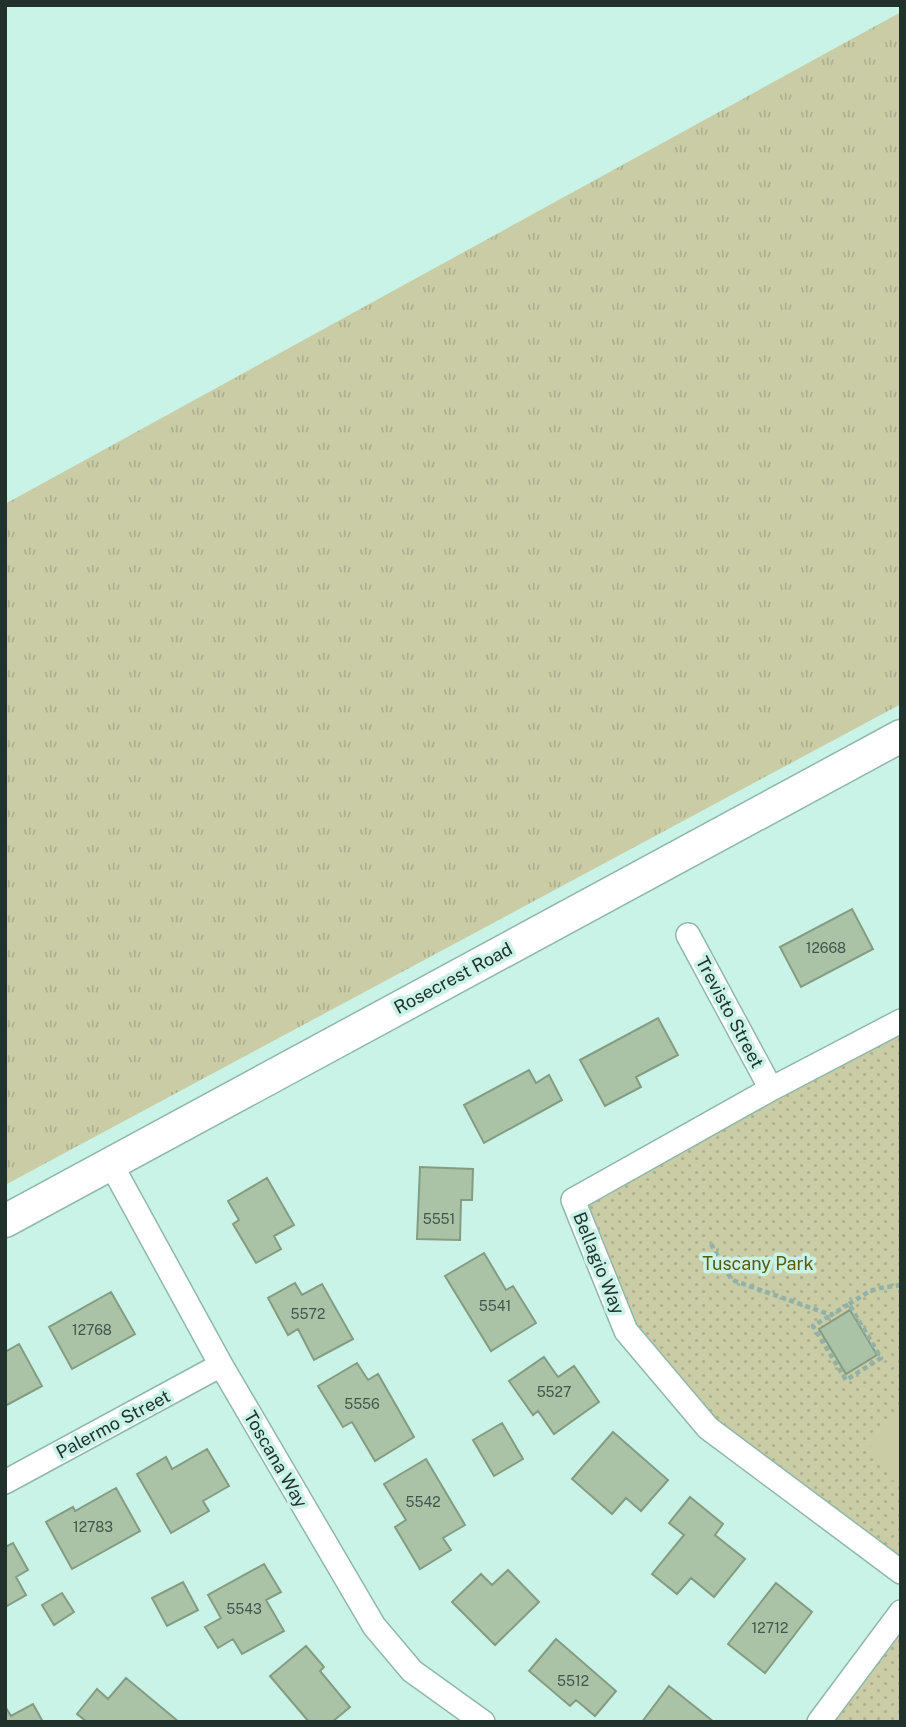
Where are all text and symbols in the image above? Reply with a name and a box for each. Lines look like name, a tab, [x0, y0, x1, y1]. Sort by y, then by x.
street label: Rosecrest Road	[390, 938, 516, 1018]
house number: 12668	[806, 940, 846, 956]
street label: Trevisto Street	[692, 953, 768, 1071]
street label: Bellagio Way	[569, 1209, 629, 1317]
house number: 5551	[423, 1211, 455, 1227]
park label: Tuscany Park	[702, 1253, 814, 1274]
house number: 5541	[479, 1298, 511, 1314]
house number: 5572	[291, 1306, 325, 1322]
house number: 12768	[72, 1322, 112, 1338]
house number: 5527	[537, 1384, 571, 1400]
street label: Palermo Street	[52, 1385, 174, 1463]
house number: 5556	[344, 1396, 380, 1412]
street label: Toscana Way	[240, 1407, 312, 1511]
house number: 5542	[405, 1494, 441, 1510]
house number: 12783	[73, 1519, 113, 1535]
house number: 5543	[226, 1601, 262, 1617]
house number: 12712	[752, 1620, 788, 1636]
house number: 5512	[557, 1673, 589, 1689]

